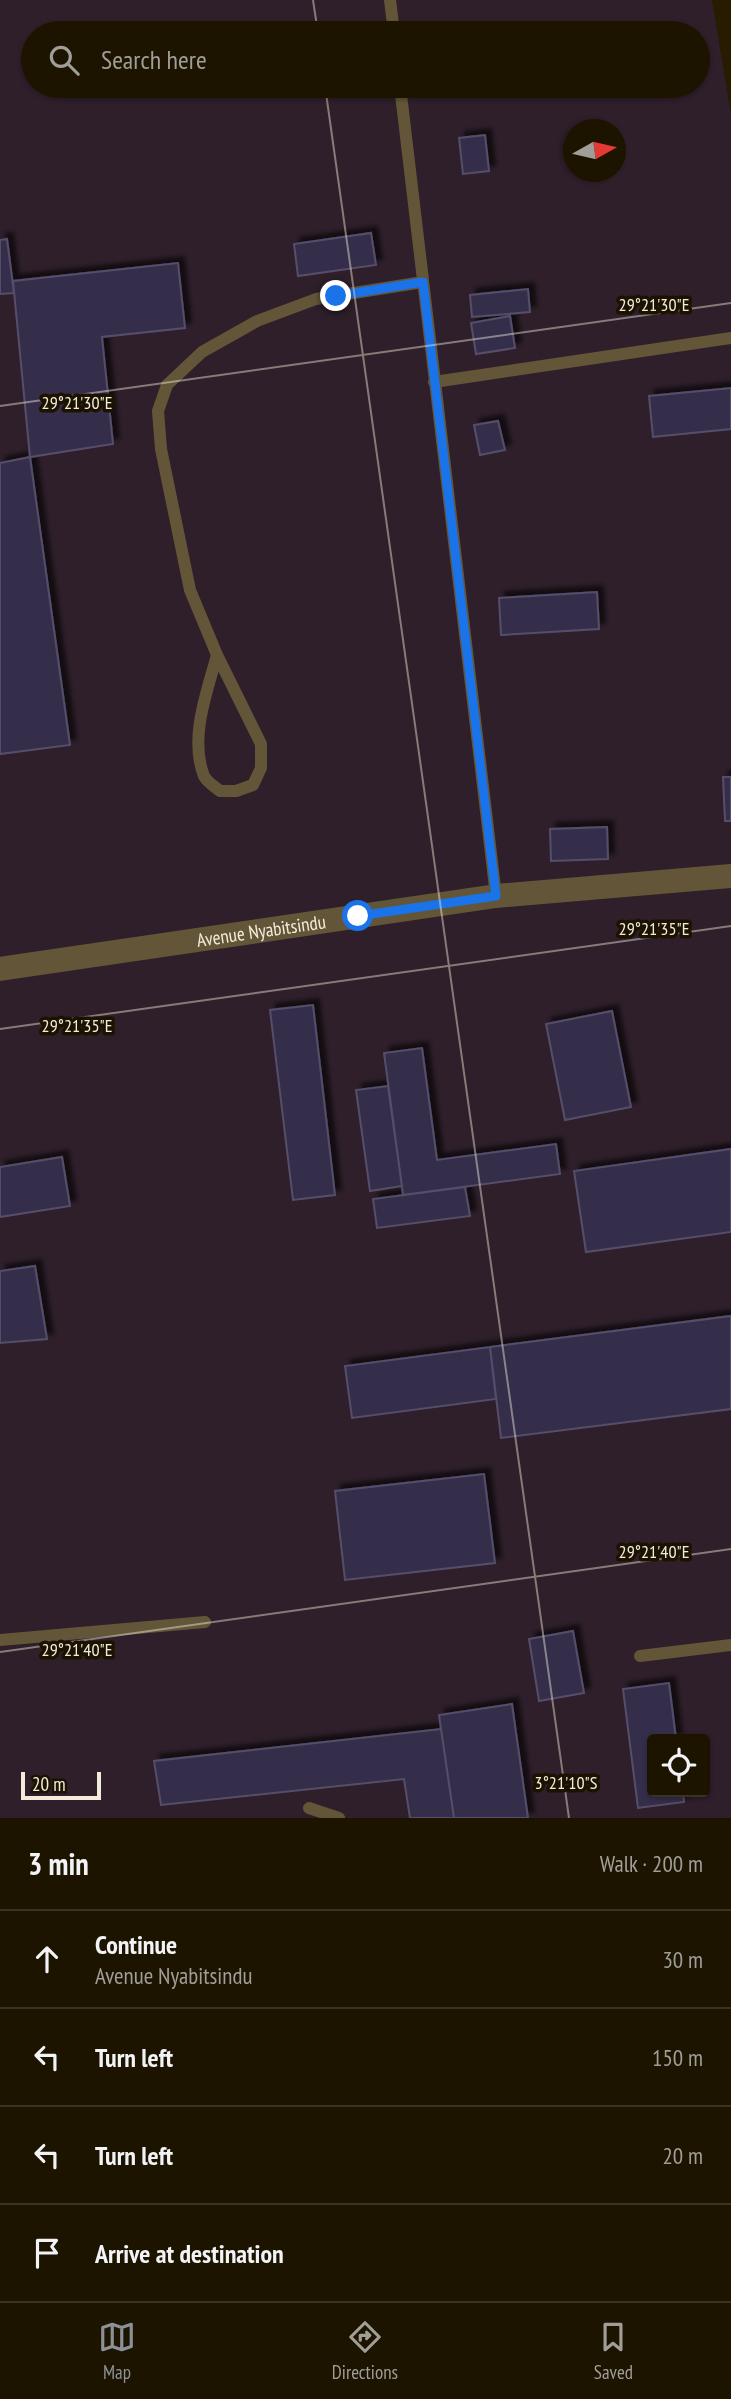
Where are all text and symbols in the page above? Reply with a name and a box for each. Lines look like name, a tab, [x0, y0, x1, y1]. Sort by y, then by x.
search box	[21, 21, 710, 98]
icon: search	[45, 41, 83, 79]
text: Search here	[101, 43, 207, 76]
north arrow	[563, 119, 626, 182]
route end	[320, 280, 351, 311]
text: 29°21'30"E	[619, 293, 689, 316]
text: 29°21'30"E	[42, 391, 112, 414]
route start	[342, 900, 373, 931]
street label: Avenue Nyabitsindu	[195, 909, 327, 952]
text: 29°21'35"E	[619, 917, 689, 940]
text: 29°21'35"E	[42, 1014, 112, 1037]
text: 29°21'40"E	[619, 1540, 689, 1563]
text: 29°21'40"E	[42, 1638, 112, 1661]
map controls	[647, 1734, 710, 1797]
button: locate	[647, 1734, 710, 1797]
scale bar	[21, 1769, 102, 1801]
text: 3°21'10"S	[535, 1771, 598, 1794]
text: 20 m	[32, 1772, 66, 1796]
text: 3 min	[28, 1844, 89, 1883]
text: Walk · 200 m	[600, 1849, 703, 1878]
text: Continue	[95, 1928, 177, 1961]
icon: ahead	[28, 1940, 66, 1978]
text: 30 m	[662, 1945, 703, 1974]
text: Avenue Nyabitsindu	[95, 1961, 252, 1990]
icon: left	[28, 2038, 66, 2076]
text: Turn left	[95, 2041, 173, 2074]
text: 150 m	[652, 2043, 703, 2072]
icon: left	[28, 2136, 66, 2174]
text: Turn left	[95, 2139, 173, 2172]
text: 20 m	[662, 2141, 703, 2170]
icon: arrive	[28, 2234, 66, 2272]
text: Arrive at destination	[95, 2237, 284, 2270]
tab: Map	[98, 2318, 136, 2384]
tab: Directions	[332, 2318, 398, 2384]
tab: Saved	[594, 2318, 633, 2384]

